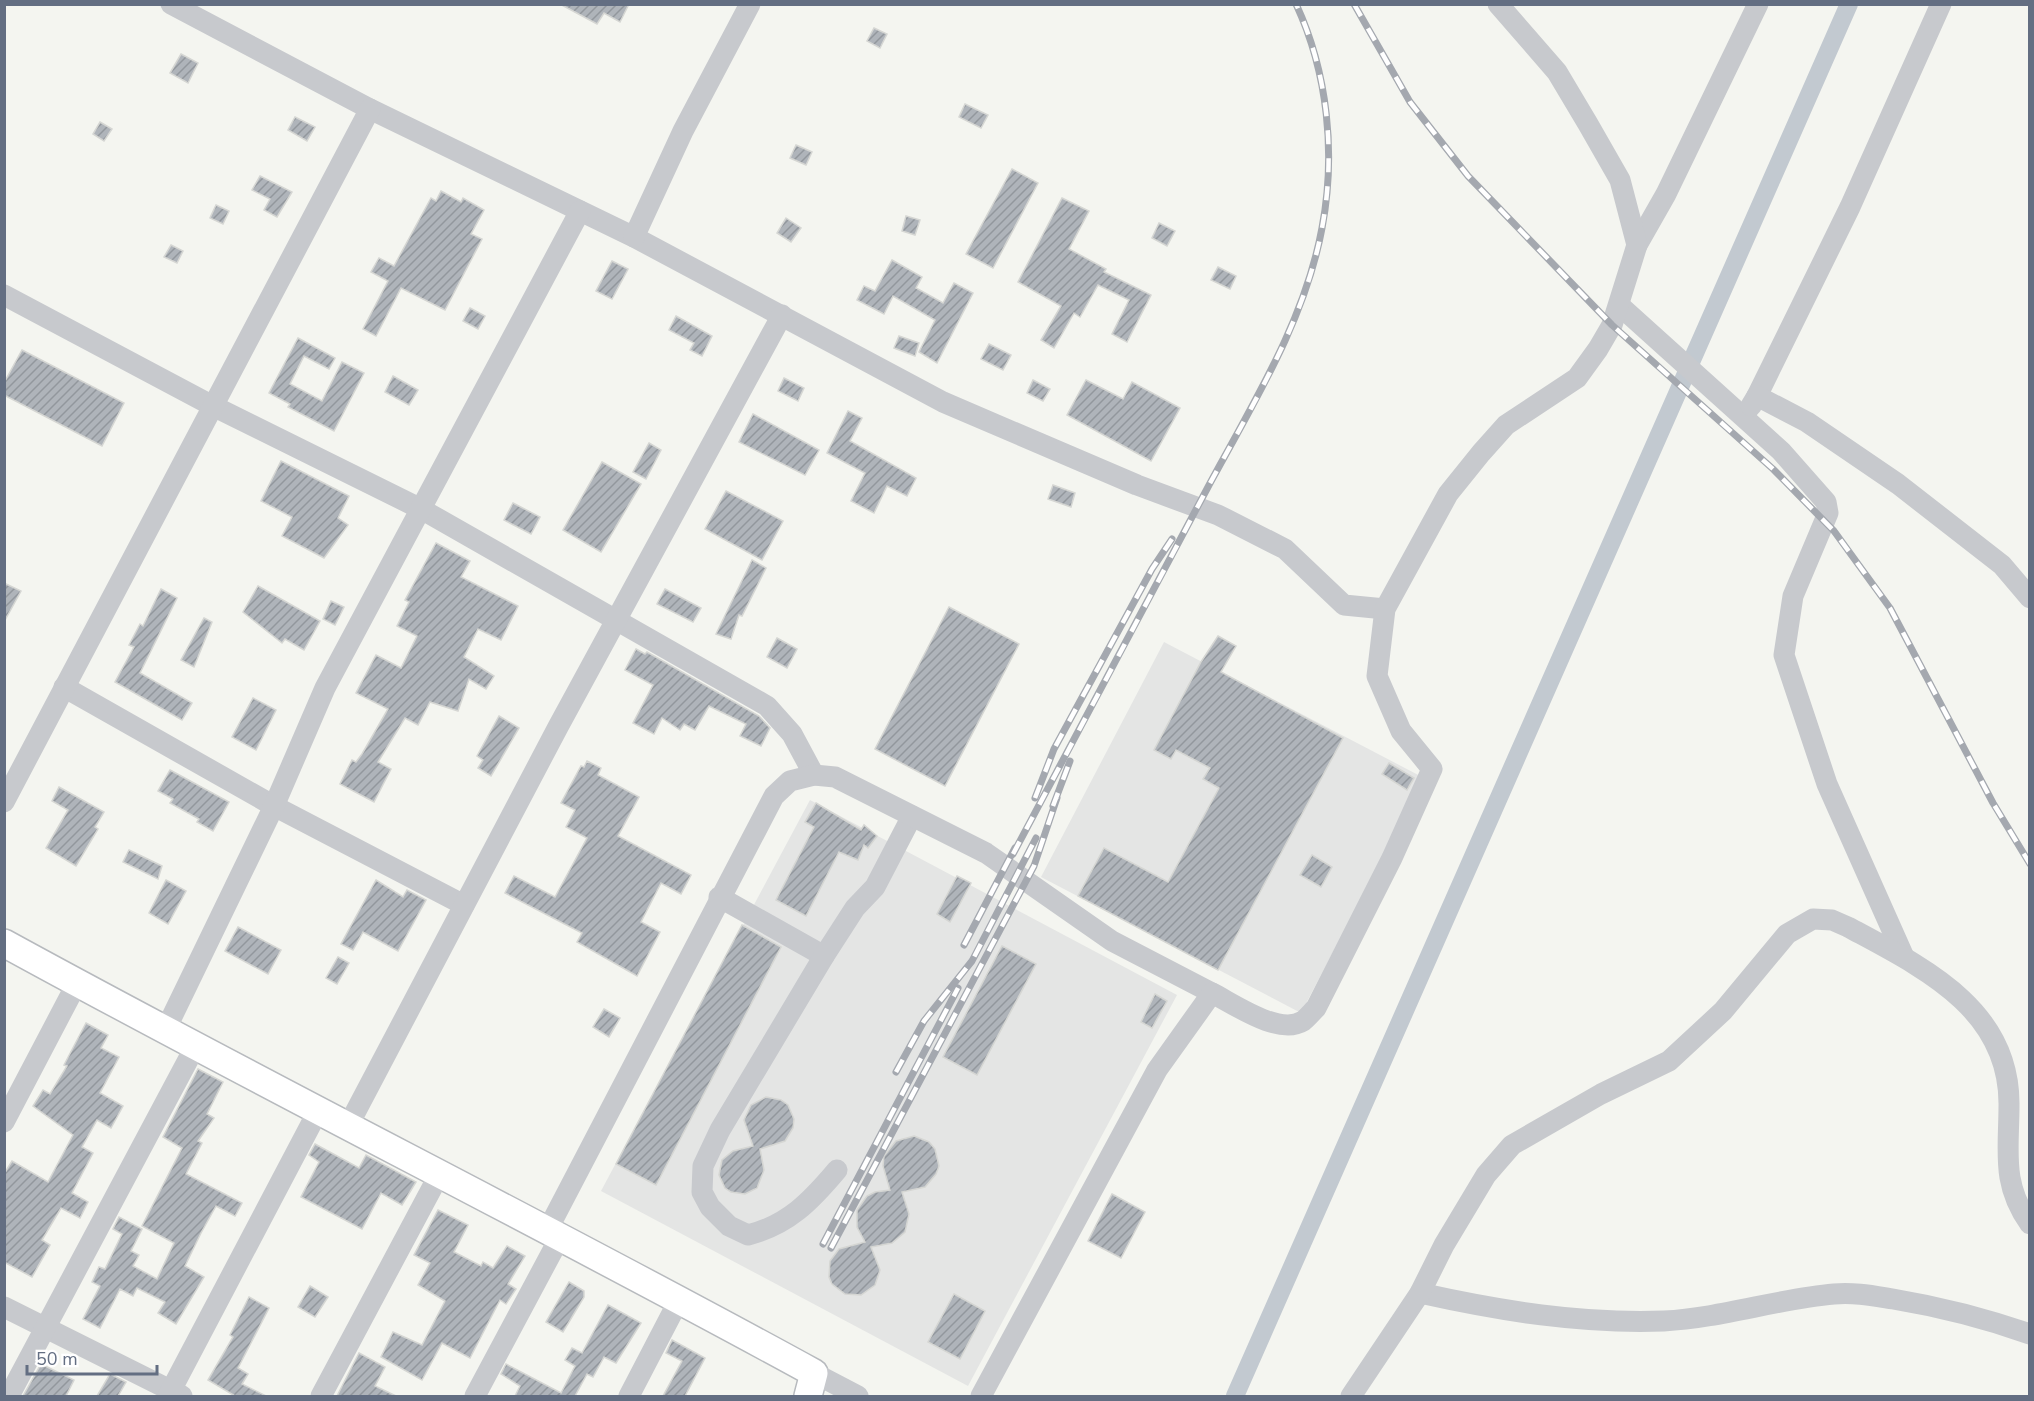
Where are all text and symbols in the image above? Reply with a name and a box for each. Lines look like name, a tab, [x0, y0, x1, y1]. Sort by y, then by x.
scale bar	[27, 1338, 158, 1376]
text: 50 m	[36, 1347, 78, 1371]

